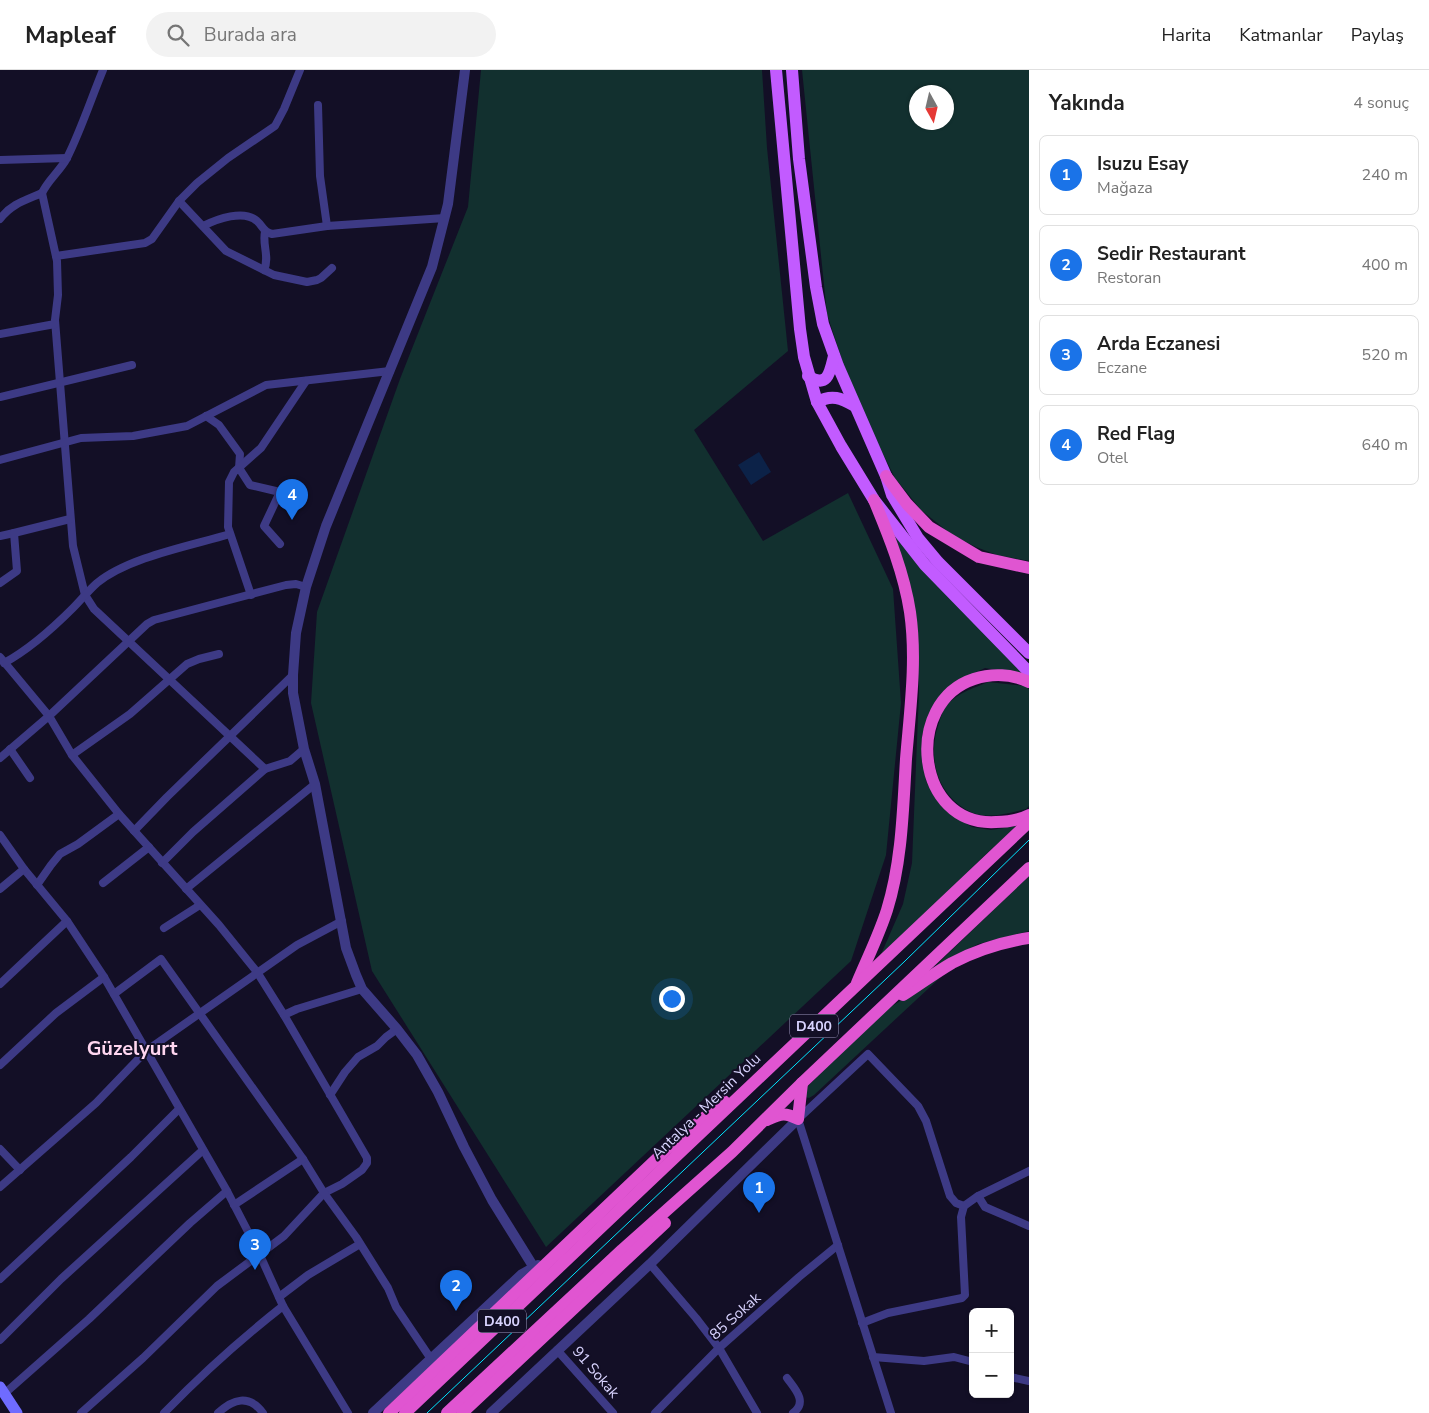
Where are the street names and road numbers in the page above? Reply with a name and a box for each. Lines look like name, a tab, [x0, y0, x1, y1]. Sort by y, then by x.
road number: D400	[790, 1014, 838, 1038]
street label: Antalya - Mersin Yolu	[647, 1049, 765, 1163]
street label: 85 Sokak	[705, 1287, 765, 1344]
road number: D400	[478, 1310, 526, 1332]
street label: 91 Sokak	[568, 1342, 624, 1402]

